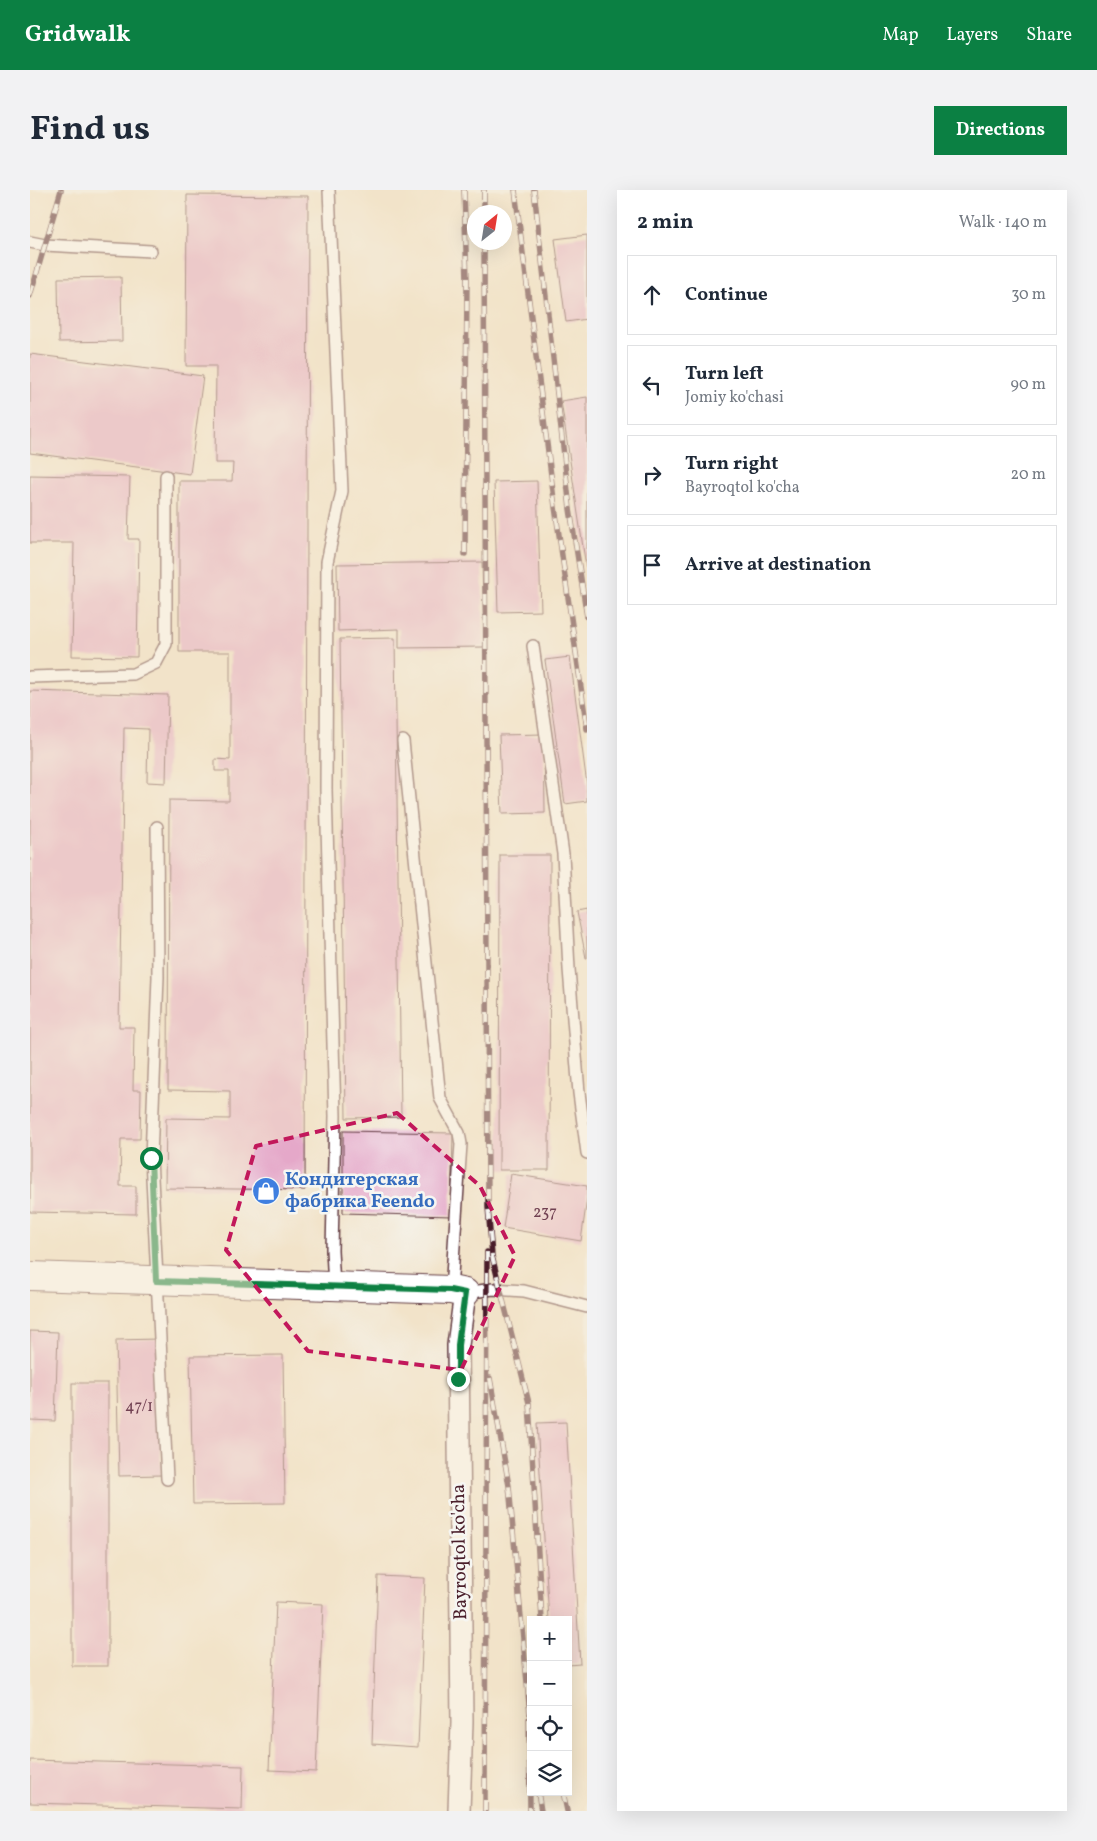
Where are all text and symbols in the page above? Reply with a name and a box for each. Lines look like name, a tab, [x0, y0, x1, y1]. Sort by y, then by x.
text: Gridwalk	[25, 18, 131, 52]
text: Map	[882, 23, 918, 48]
text: Layers	[946, 23, 998, 48]
text: Share	[1026, 23, 1072, 48]
text: Find us	[30, 106, 150, 154]
button: Directions	[934, 106, 1067, 155]
north arrow	[467, 205, 512, 250]
text: 2 min	[637, 208, 694, 237]
text: Walk · 140 m	[959, 212, 1047, 234]
icon: ahead	[638, 281, 666, 309]
text: Continue	[685, 282, 768, 308]
text: 30 m	[1011, 284, 1046, 306]
text: Turn left	[685, 361, 764, 387]
icon: left	[638, 371, 666, 399]
text: 90 m	[1010, 374, 1046, 396]
text: Jomiy ko'chasi	[685, 387, 784, 409]
text: Turn right	[685, 451, 778, 477]
icon: right	[638, 461, 666, 489]
text: 20 m	[1011, 464, 1046, 486]
text: Bayroqtol ko'cha	[685, 477, 800, 499]
icon: arrive	[638, 551, 666, 579]
text: Arrive at destination	[685, 552, 871, 578]
route start	[140, 1147, 163, 1170]
place label: Кондитерская фабрика Feendo	[285, 1167, 435, 1215]
shop icon: Кондитерская фабрика Feendo	[251, 1176, 281, 1206]
house number: 237	[533, 1202, 557, 1224]
route end	[447, 1368, 470, 1391]
house number: 47/1	[125, 1396, 153, 1418]
street label: Bayroqtol ko'cha	[446, 1484, 474, 1620]
map controls	[527, 1616, 572, 1796]
button: +	[527, 1616, 572, 1661]
button: −	[527, 1661, 572, 1706]
button: locate	[527, 1706, 572, 1751]
button: layers	[527, 1751, 572, 1796]

